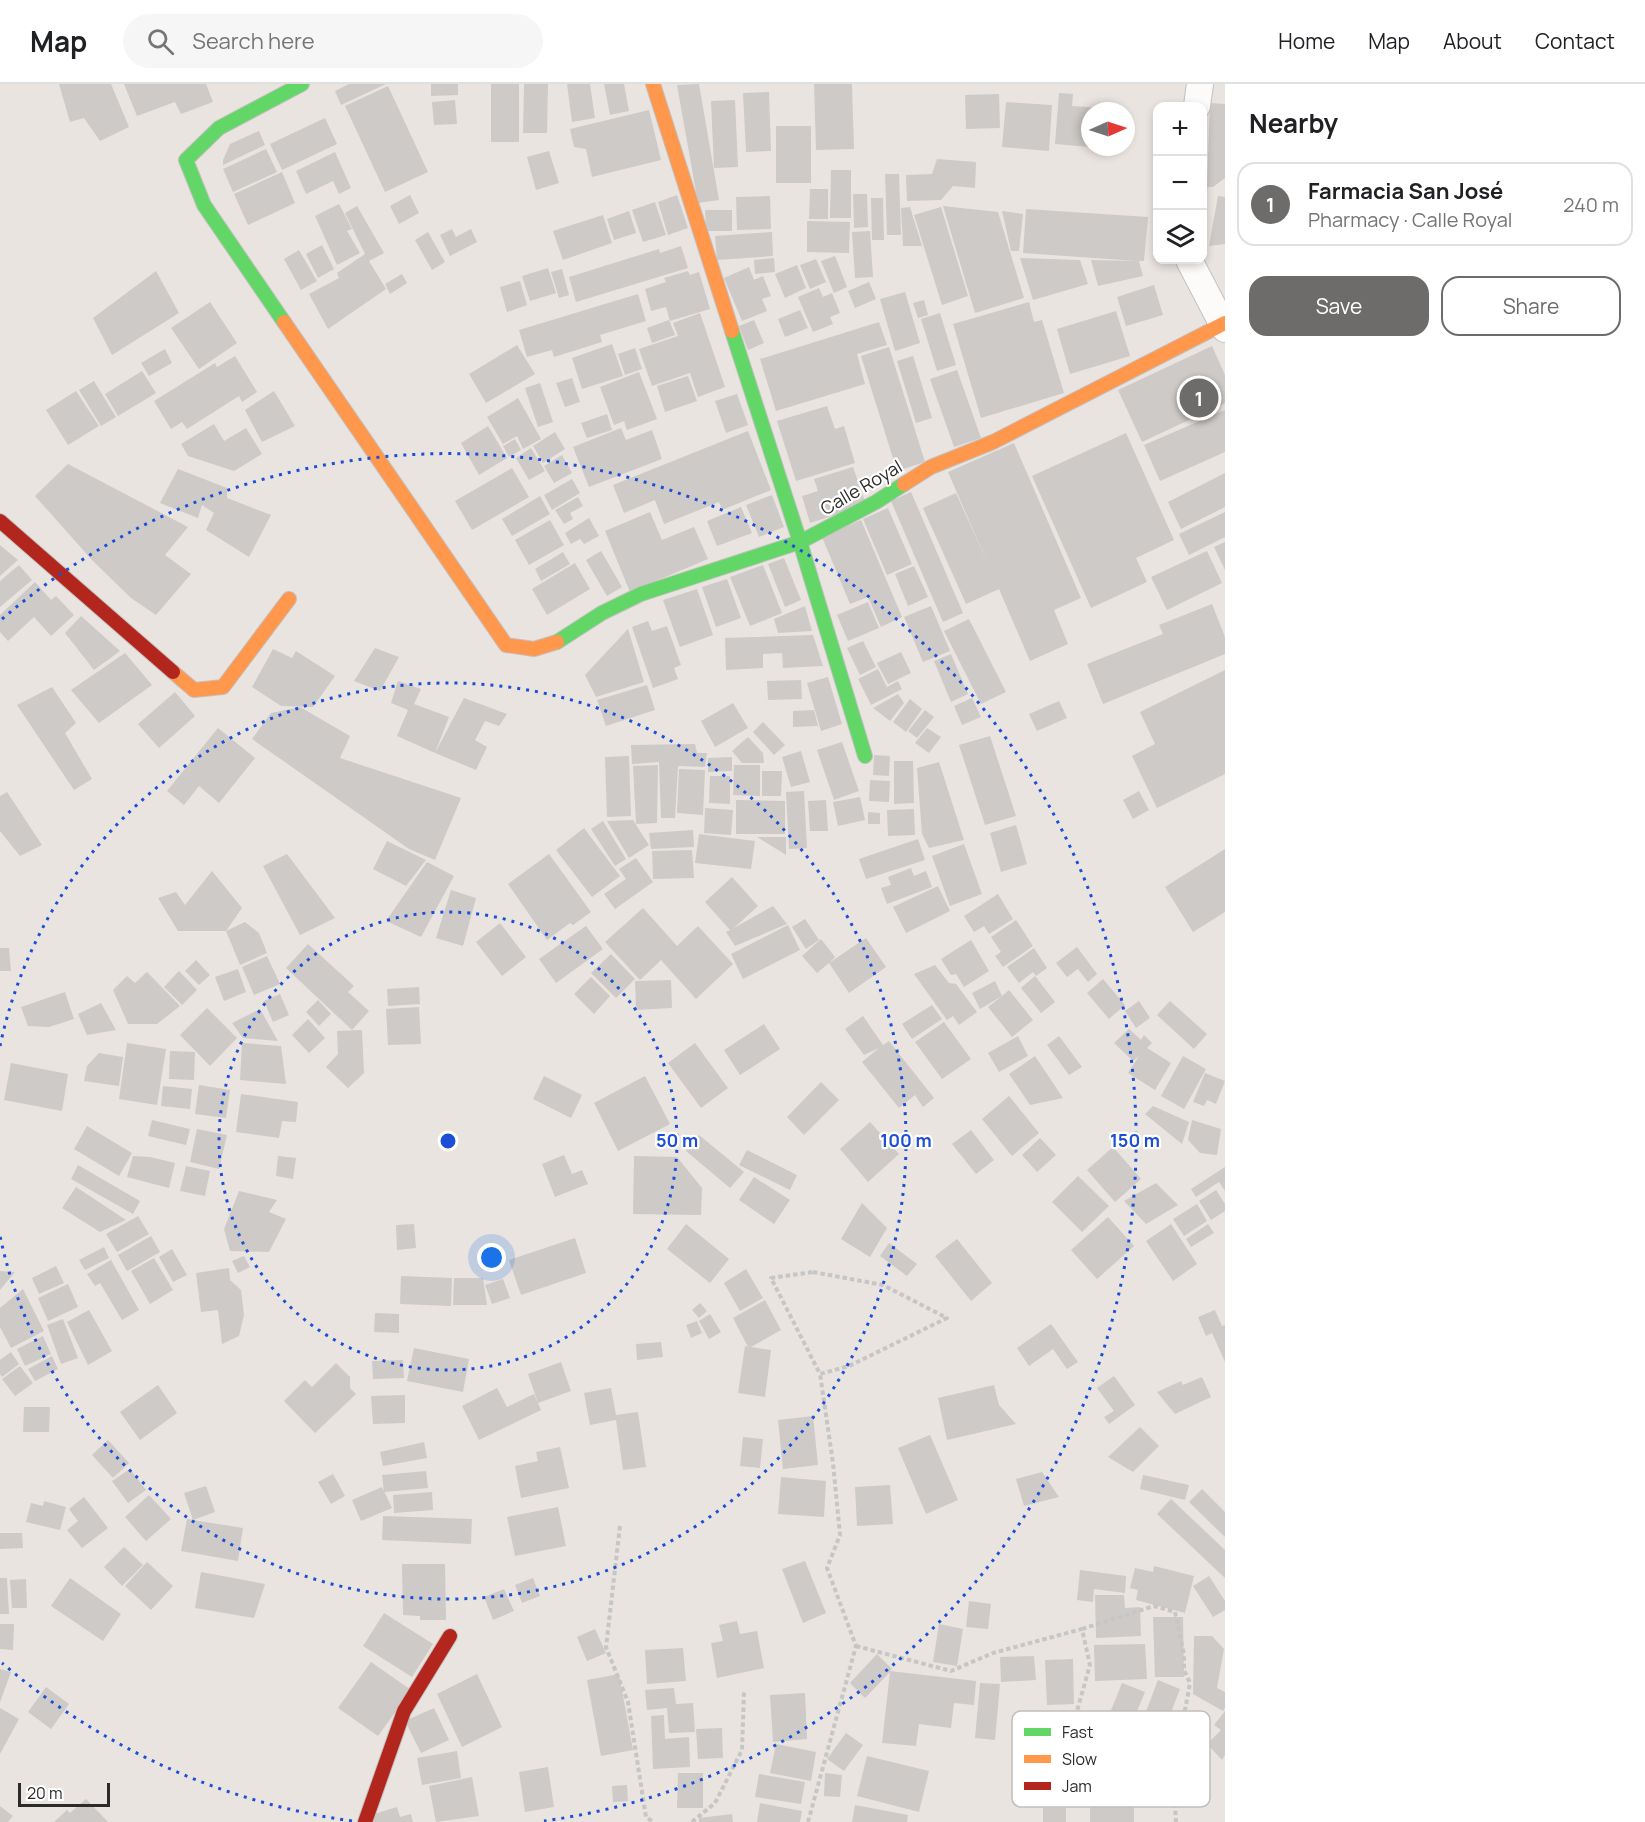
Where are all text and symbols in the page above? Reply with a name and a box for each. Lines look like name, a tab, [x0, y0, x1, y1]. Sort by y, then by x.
search box	[123, 14, 543, 68]
text: Map	[30, 22, 87, 60]
icon: search	[144, 25, 177, 58]
text: Search here	[192, 26, 315, 56]
text: Home	[1278, 27, 1335, 55]
text: Map	[1368, 27, 1410, 55]
text: About	[1443, 27, 1502, 55]
text: Contact	[1535, 27, 1615, 55]
north arrow	[1081, 102, 1135, 156]
map controls	[1153, 102, 1207, 264]
button: +	[1153, 102, 1207, 156]
text: Nearby	[1249, 105, 1338, 141]
button: −	[1153, 156, 1207, 210]
text: Farmacia San José	[1308, 176, 1503, 206]
text: 1	[1266, 191, 1275, 218]
text: 240 m	[1563, 191, 1619, 218]
text: Pharmacy · Calle Royal	[1308, 206, 1513, 233]
button: layers	[1153, 210, 1207, 264]
button: Save	[1249, 276, 1429, 336]
button: Share	[1441, 276, 1621, 336]
pin: 1	[1180, 376, 1218, 420]
street label: Calle Royal	[816, 454, 906, 520]
text: 50 m	[656, 1128, 698, 1152]
text: 100 m	[880, 1128, 932, 1152]
text: 150 m	[1110, 1128, 1160, 1152]
centre of rings	[438, 1131, 458, 1151]
your location	[477, 1243, 506, 1272]
legend	[1012, 1711, 1210, 1807]
text: Fast	[1062, 1721, 1093, 1743]
text: Slow	[1062, 1748, 1097, 1770]
text: Jam	[1062, 1775, 1092, 1797]
scale bar	[18, 1780, 110, 1808]
text: 20 m	[27, 1782, 63, 1804]

